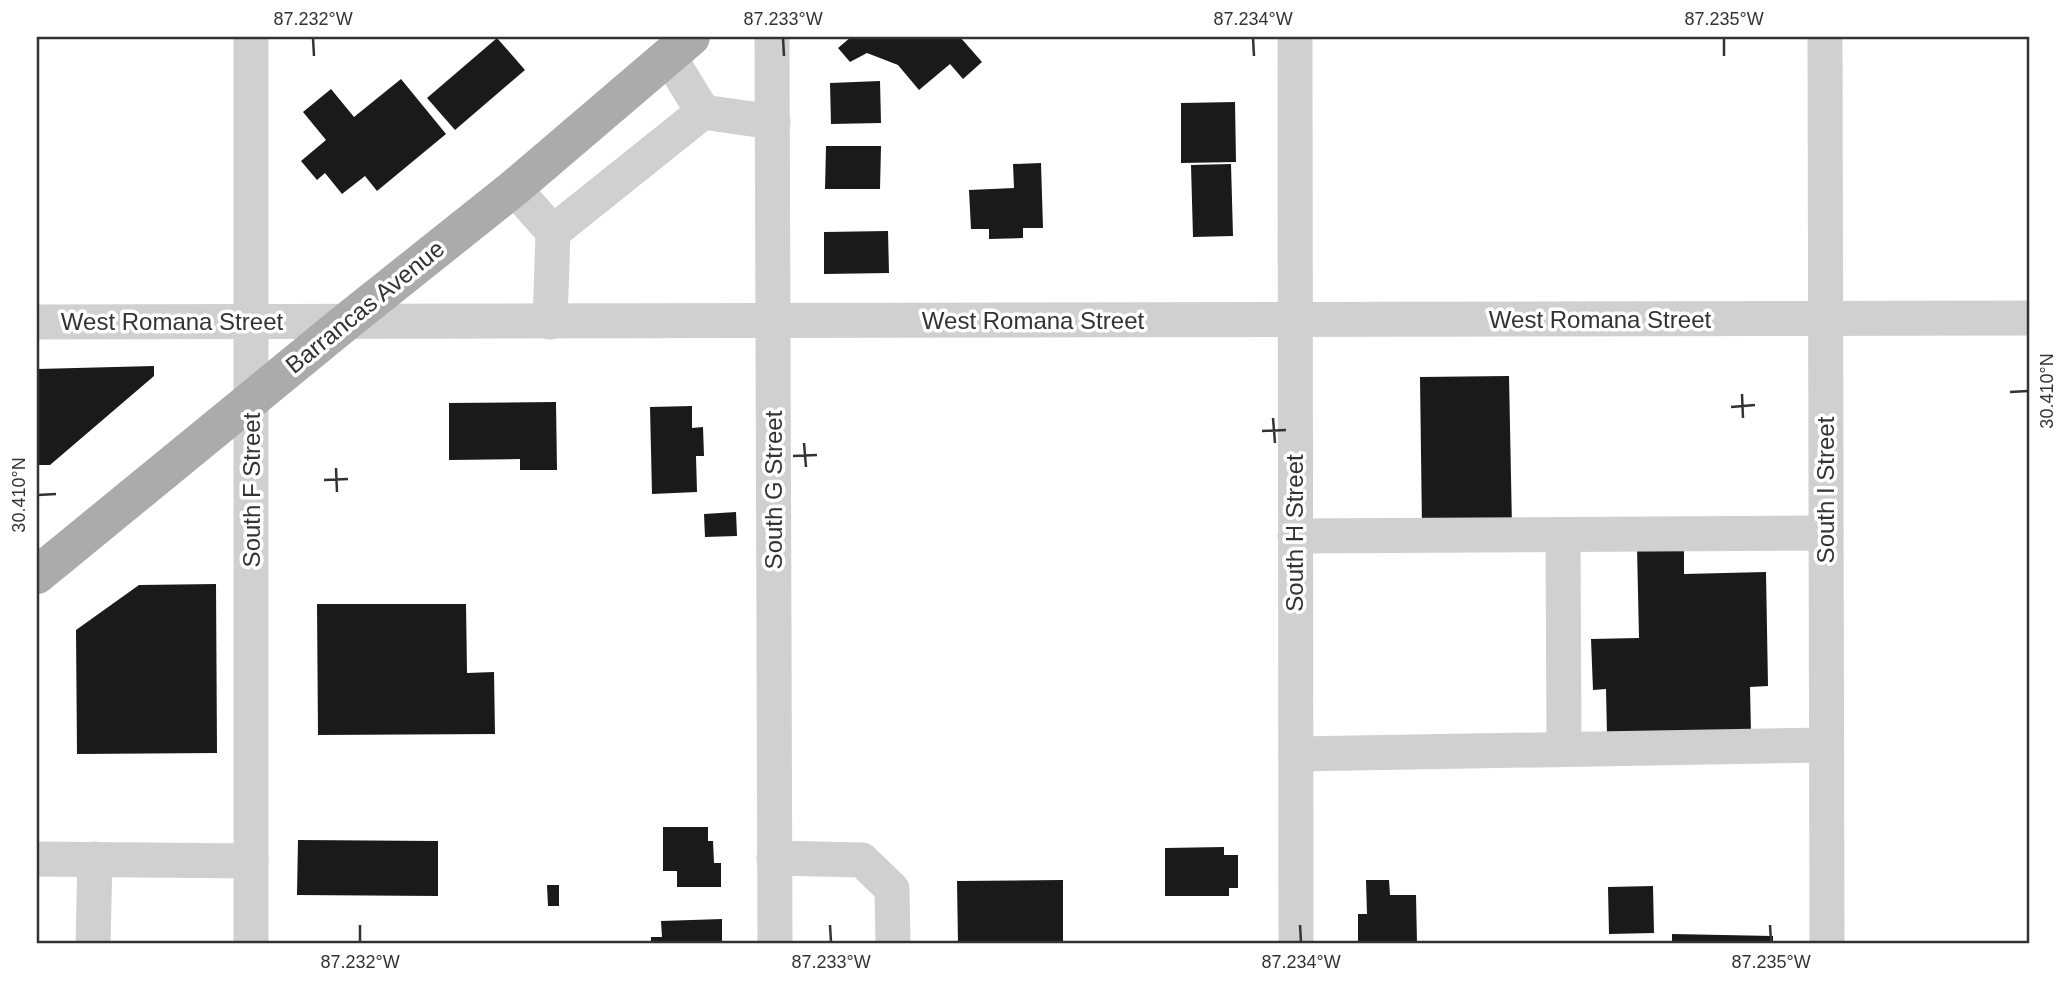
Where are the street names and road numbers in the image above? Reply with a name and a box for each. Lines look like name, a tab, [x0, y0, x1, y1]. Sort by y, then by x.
street label: Barrancas Avenue	[280, 235, 449, 379]
street label: West Romana Street	[1489, 306, 1711, 333]
street label: West Romana Street	[922, 307, 1144, 334]
street label: West Romana Street	[61, 308, 283, 335]
street label: South G Street	[760, 410, 787, 569]
street label: South F Street	[238, 412, 265, 567]
street label: South I Street	[1812, 416, 1839, 563]
street label: South H Street	[1281, 454, 1308, 612]

